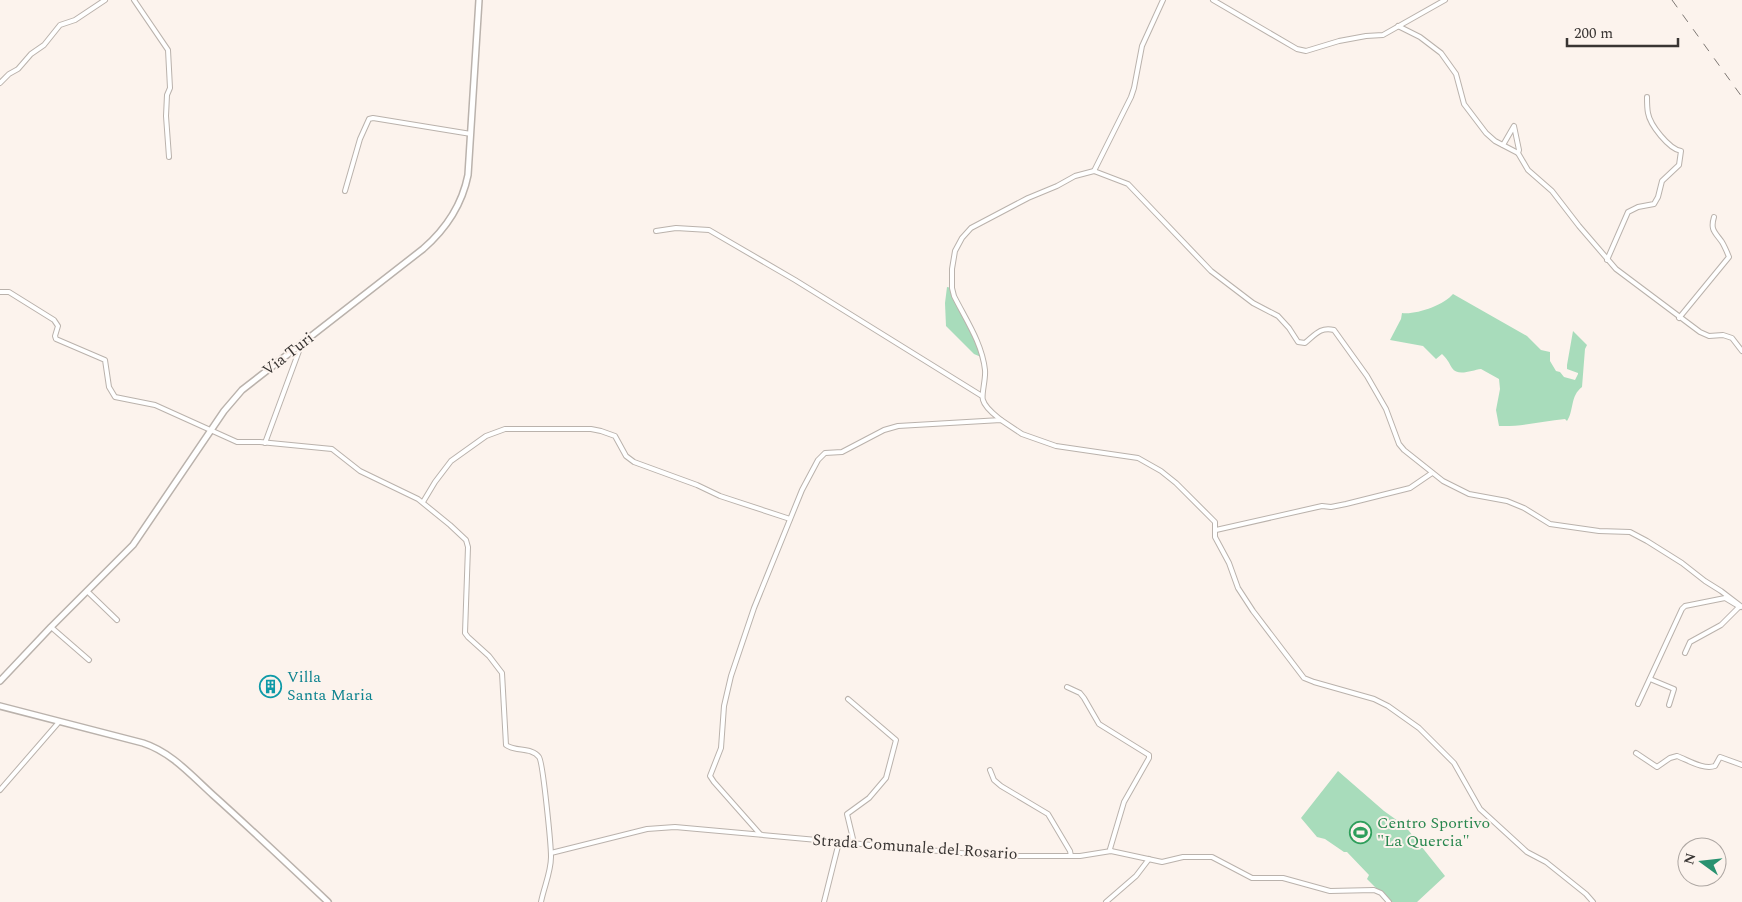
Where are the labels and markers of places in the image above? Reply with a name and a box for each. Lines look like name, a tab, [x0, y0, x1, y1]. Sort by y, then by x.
place label: Villa Santa Maria	[287, 665, 373, 707]
building icon: Villa Santa Maria	[259, 674, 283, 698]
place label: Centro Sportivo "La Quercia"	[1377, 811, 1490, 853]
sports icon: Centro Sportivo "La Quercia"	[1349, 820, 1373, 844]

